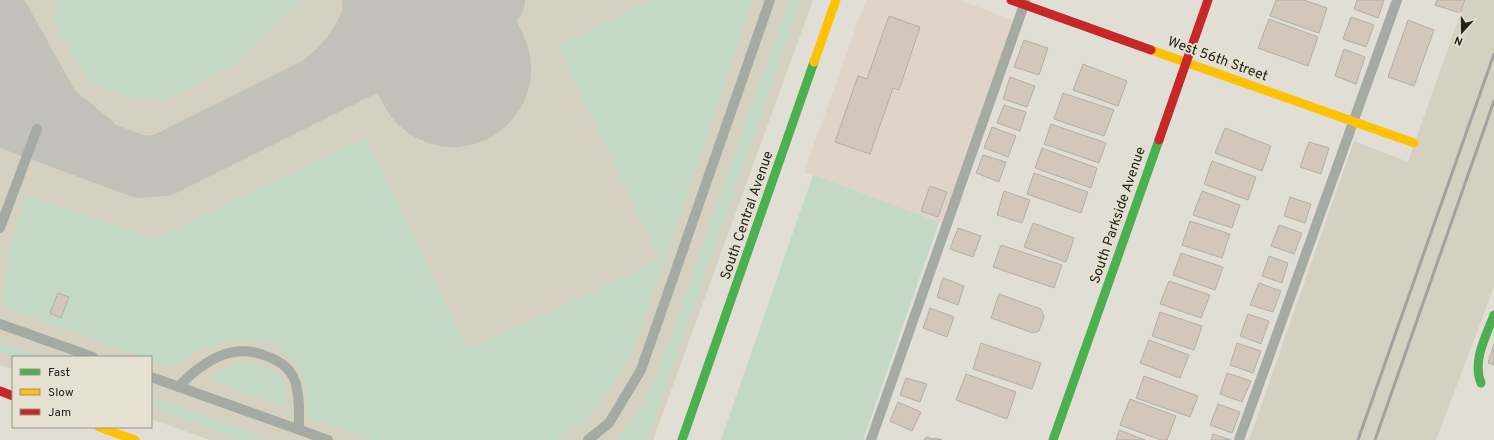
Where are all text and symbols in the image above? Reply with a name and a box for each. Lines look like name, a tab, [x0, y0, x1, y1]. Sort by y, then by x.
north arrow	[1442, 12, 1482, 52]
text: N	[1453, 32, 1465, 48]
street label: West 56th Street	[1165, 33, 1270, 85]
street label: South Parkside Avenue	[1087, 145, 1150, 286]
street label: South Central Avenue	[717, 149, 777, 282]
legend	[12, 356, 152, 428]
text: Fast	[48, 365, 70, 381]
text: Slow	[48, 385, 74, 401]
text: Jam	[48, 405, 71, 421]

